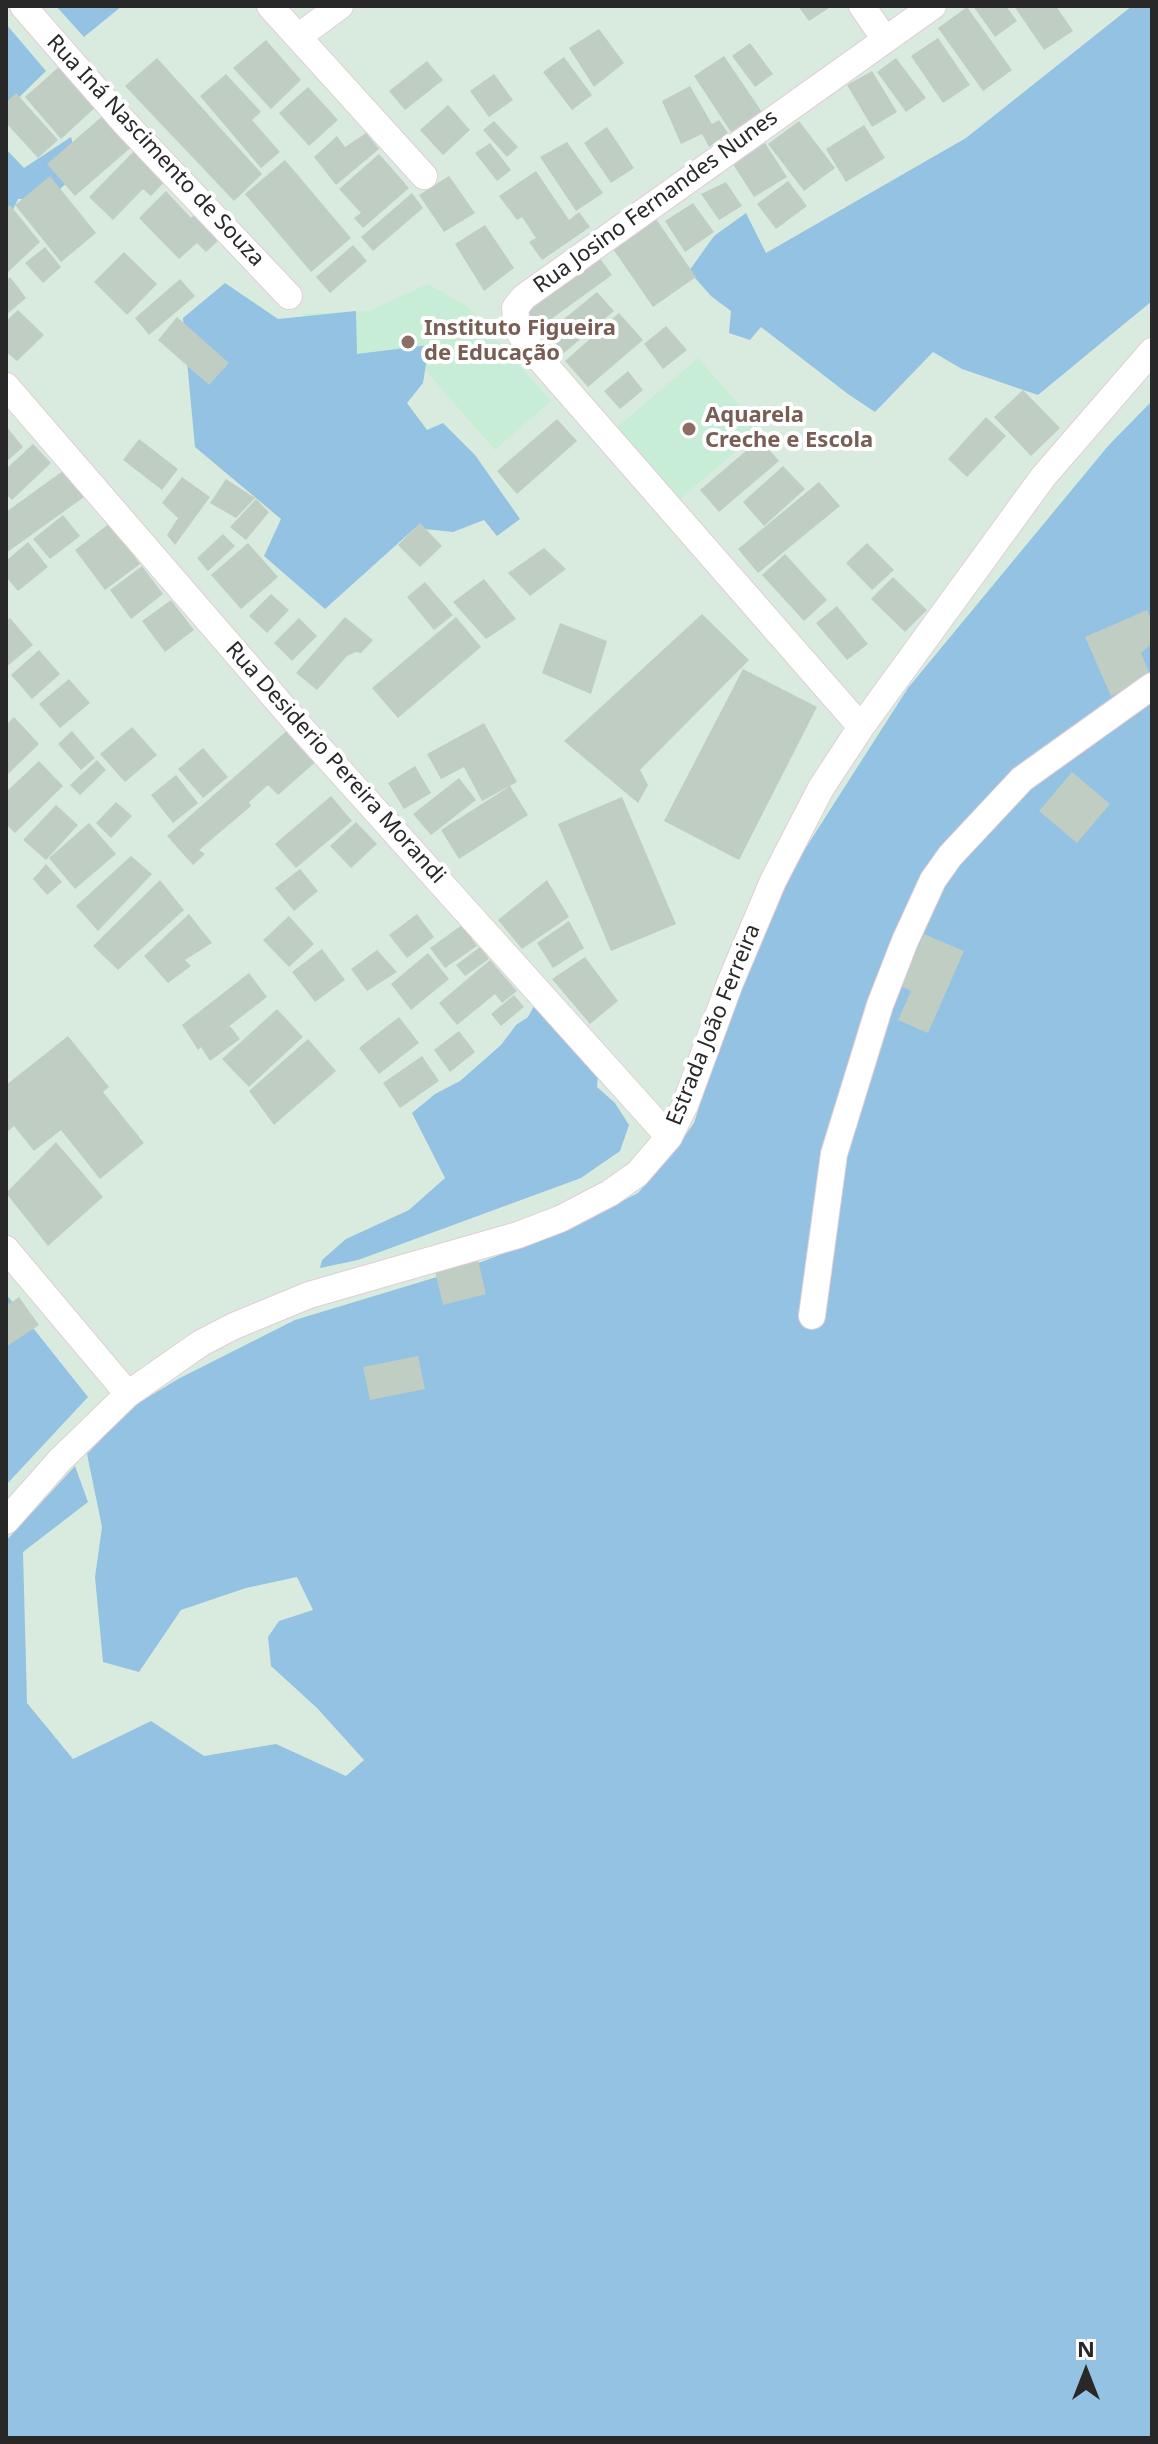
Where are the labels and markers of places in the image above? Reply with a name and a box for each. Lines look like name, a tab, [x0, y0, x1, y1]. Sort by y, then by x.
place label: Instituto Figueira de Educação	[424, 316, 616, 368]
marker: Instituto Figueira de Educação	[399, 333, 417, 351]
place label: Aquarela Creche e Escola	[705, 403, 873, 454]
marker: Aquarela Creche e Escola	[680, 420, 698, 438]

